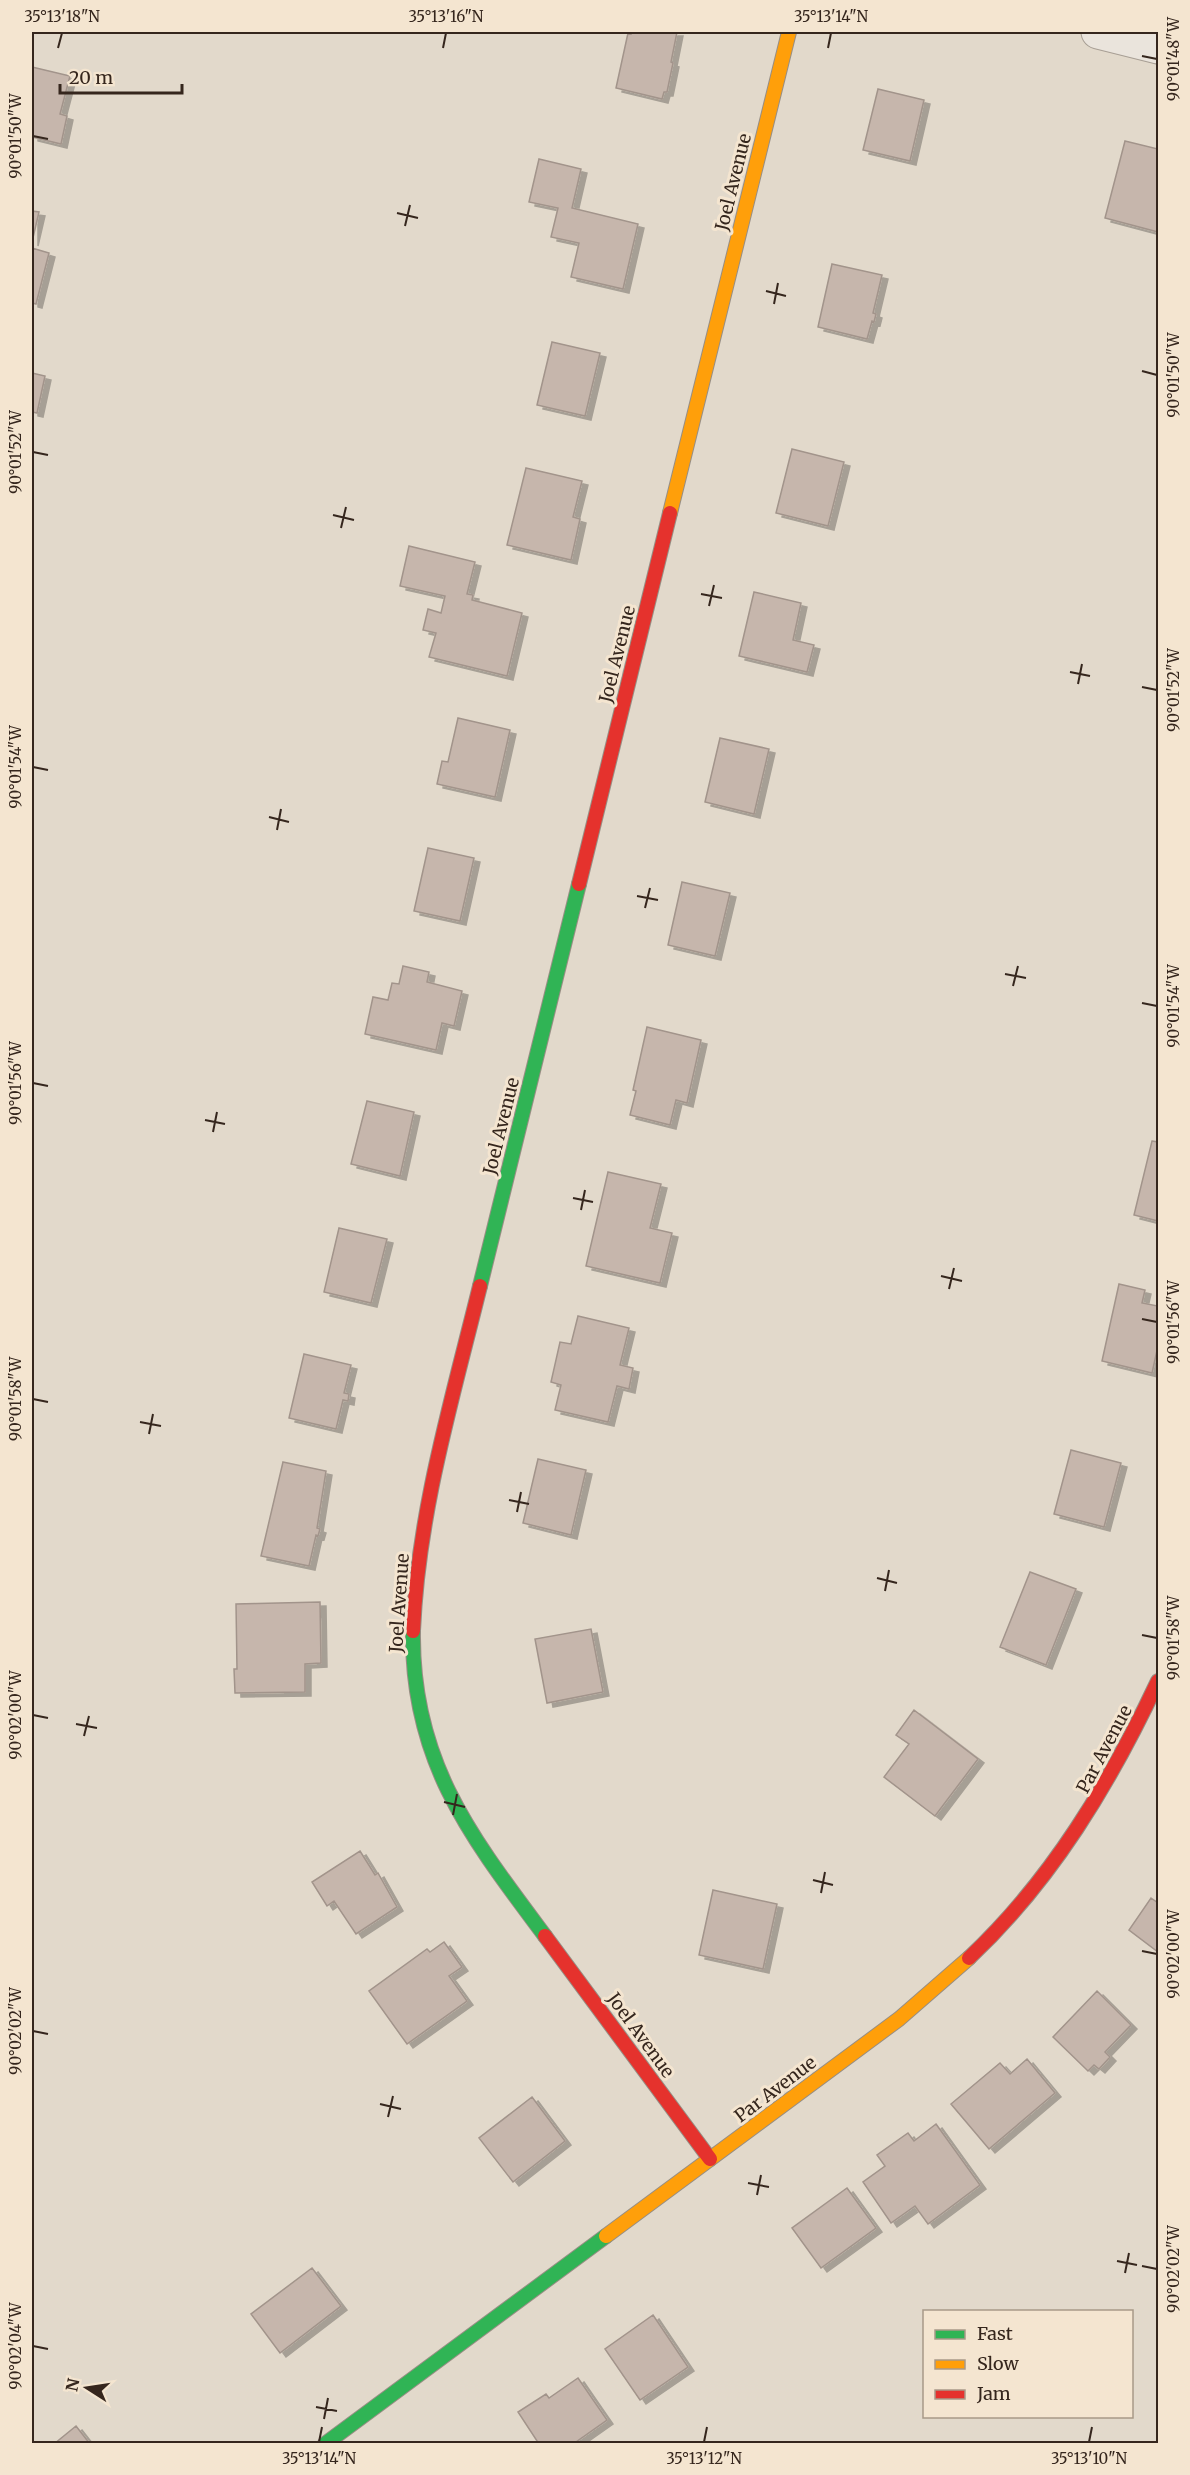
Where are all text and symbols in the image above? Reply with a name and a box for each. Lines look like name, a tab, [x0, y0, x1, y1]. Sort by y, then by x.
text: 35°13'18"N	[24, 7, 100, 26]
text: 35°13'16"N	[409, 7, 484, 26]
text: 35°13'14"N	[794, 7, 868, 26]
text: 90°01'48"W	[1164, 16, 1183, 101]
scale bar	[60, 57, 182, 95]
text: 20 m	[69, 66, 113, 89]
text: 90°01'50"W	[6, 92, 25, 179]
street label: Joel Avenue	[710, 131, 756, 234]
text: 90°01'50"W	[1164, 331, 1183, 418]
text: 90°01'52"W	[6, 409, 25, 494]
street label: Joel Avenue	[594, 603, 640, 706]
text: 90°01'52"W	[1164, 647, 1183, 732]
text: 90°01'54"W	[6, 724, 25, 809]
text: 90°01'54"W	[1164, 963, 1183, 1048]
text: 90°01'56"W	[6, 1040, 25, 1125]
street label: Joel Avenue	[478, 1075, 524, 1178]
text: 90°01'56"W	[1164, 1279, 1183, 1364]
text: 90°01'58"W	[6, 1356, 25, 1441]
street label: Joel Avenue	[384, 1553, 414, 1654]
text: 90°01'58"W	[1164, 1595, 1183, 1680]
text: 90°02'00"W	[6, 1669, 25, 1759]
street label: Par Avenue	[1071, 1701, 1137, 1797]
text: 90°02'00"W	[1164, 1908, 1183, 1998]
text: 90°02'02"W	[6, 1986, 25, 2075]
street label: Joel Avenue	[602, 1987, 680, 2082]
street label: Par Avenue	[730, 2051, 820, 2127]
text: 90°02'02"W	[1164, 2224, 1183, 2313]
text: 90°02'04"W	[6, 2302, 25, 2389]
legend	[923, 2310, 1133, 2418]
text: Fast	[977, 2322, 1013, 2345]
text: Slow	[977, 2352, 1020, 2375]
north arrow	[57, 2358, 117, 2418]
text: N	[61, 2376, 83, 2393]
text: Jam	[976, 2382, 1011, 2405]
text: 35°13'14"N	[282, 2449, 356, 2468]
text: 35°13'12"N	[666, 2449, 742, 2468]
text: 35°13'10"N	[1051, 2449, 1127, 2468]

